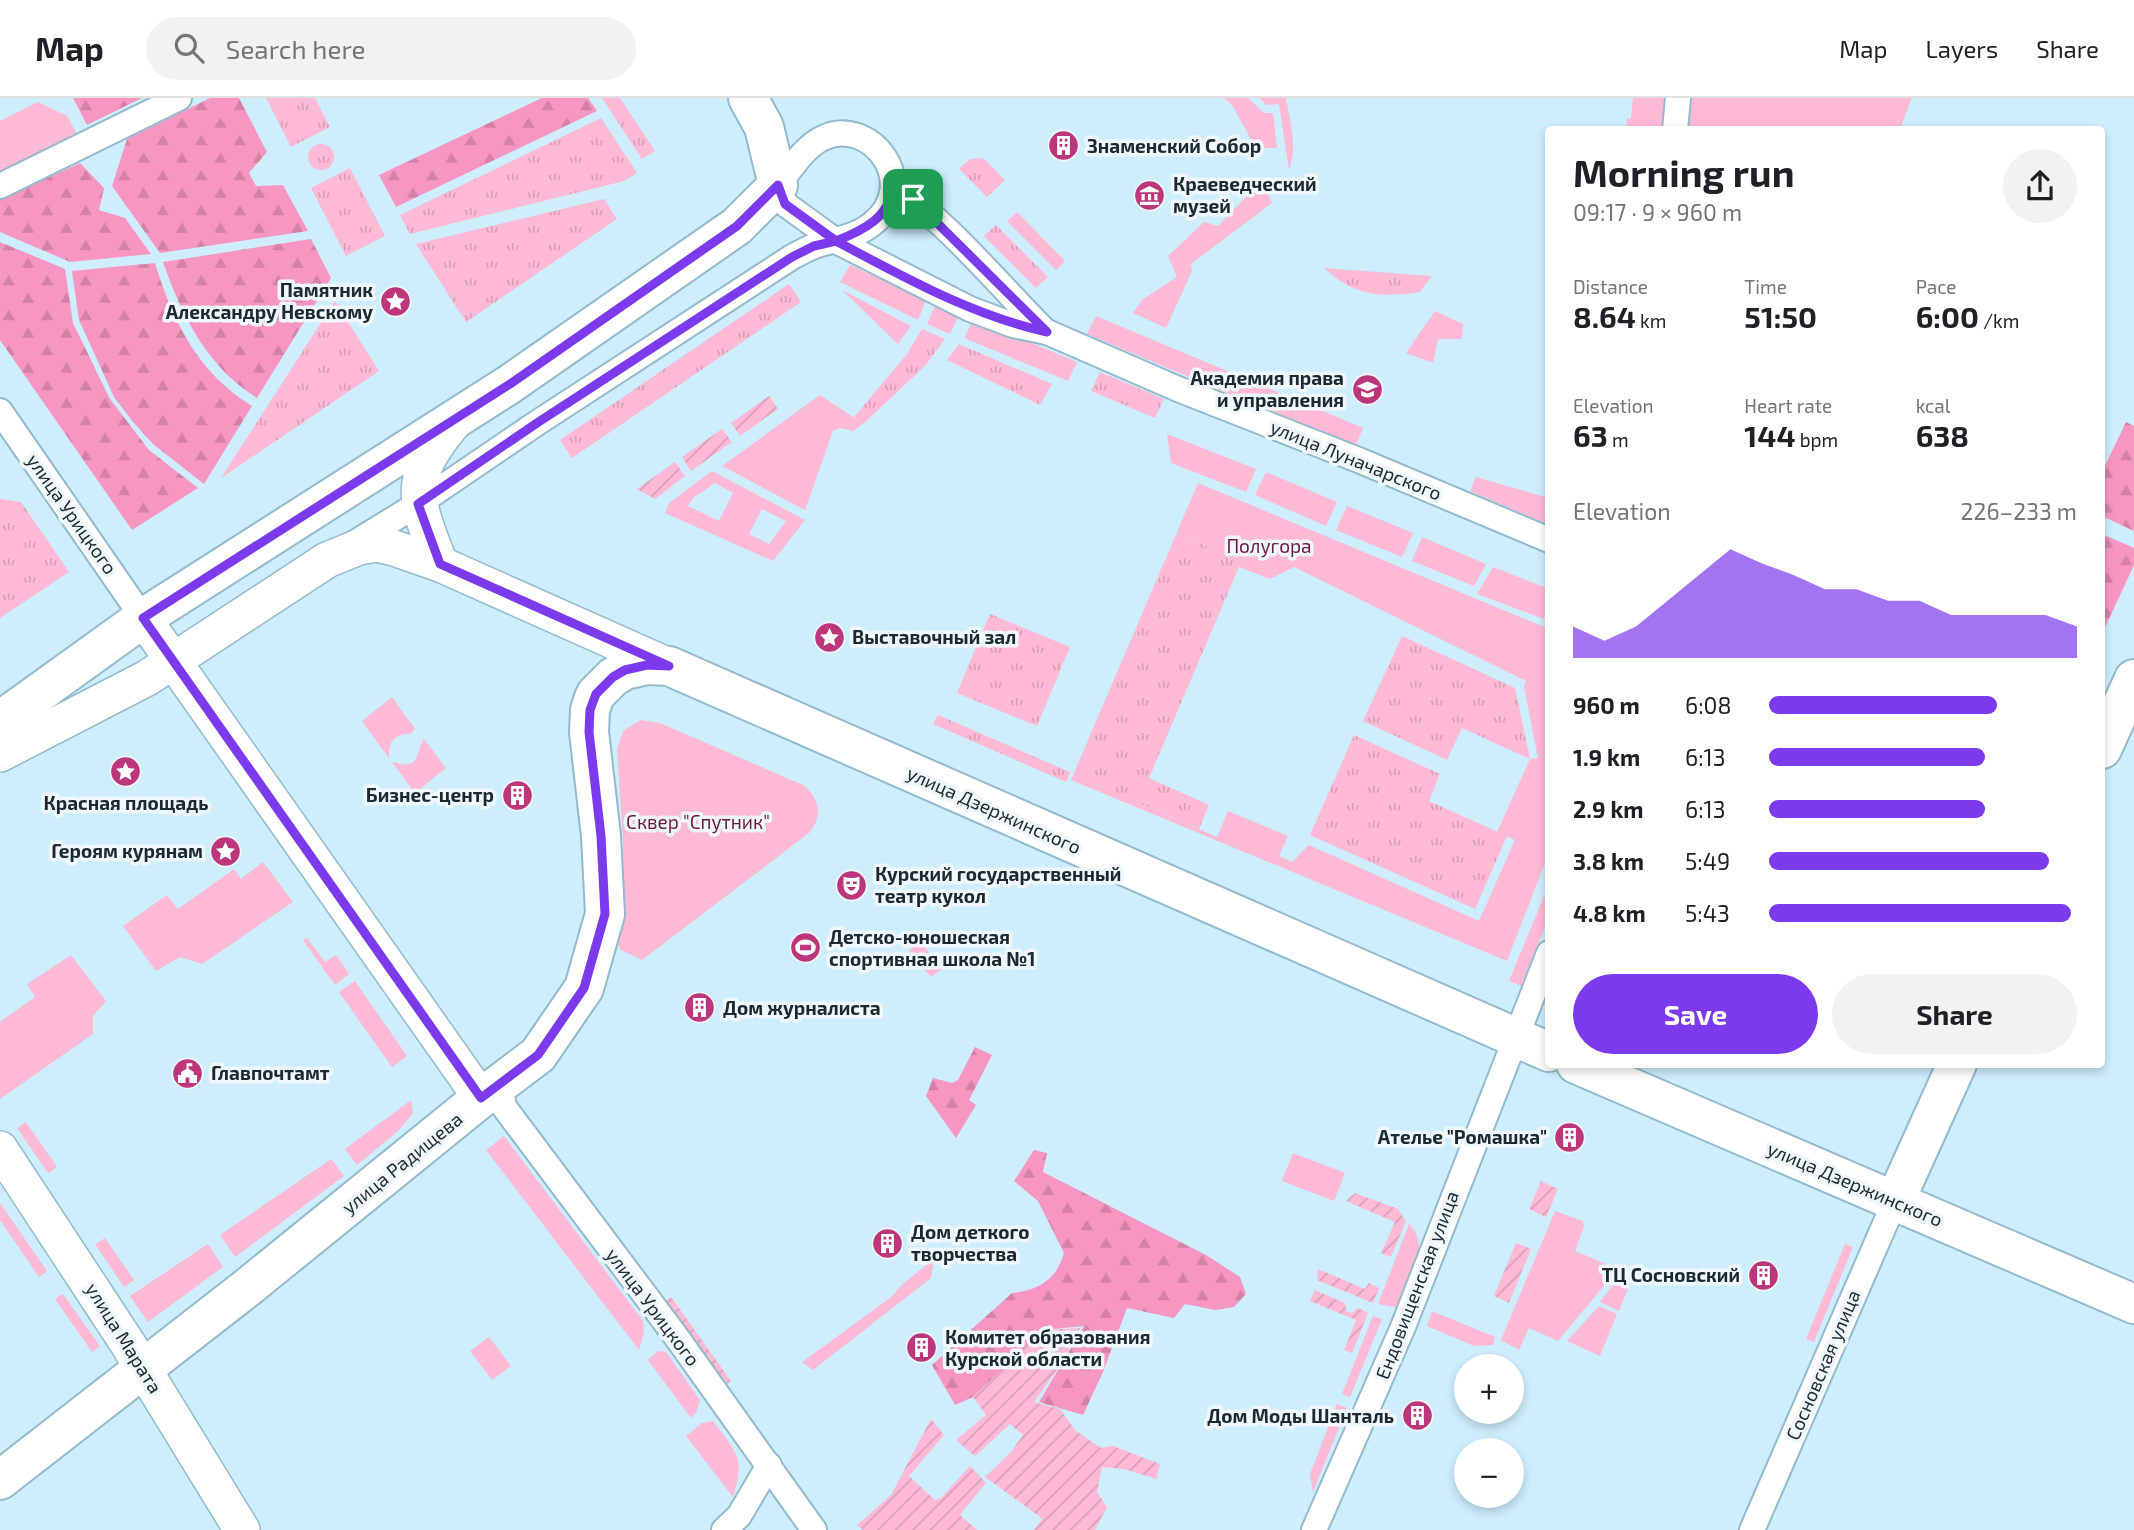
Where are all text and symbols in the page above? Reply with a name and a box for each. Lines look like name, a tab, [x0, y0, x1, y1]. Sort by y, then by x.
search box	[146, 17, 636, 80]
text: Map	[35, 28, 104, 68]
icon: search	[170, 29, 208, 67]
text: Search here	[226, 33, 365, 64]
text: Map	[1839, 34, 1887, 63]
text: Layers	[1925, 34, 1998, 63]
text: Share	[2036, 34, 2099, 63]
building icon: Знаменский Собор	[1047, 129, 1081, 163]
place label: Знаменский Собор	[1087, 134, 1261, 157]
text: Morning run	[1573, 149, 1794, 195]
button: share	[2003, 149, 2077, 223]
pin	[883, 169, 943, 229]
place label: Краеведческий музей	[1173, 172, 1317, 217]
museum icon: Краеведческий музей	[1133, 178, 1167, 212]
icon: arrive	[894, 180, 932, 218]
text: 09:17 · 9 × 960 m	[1573, 198, 1742, 226]
text: Distance	[1573, 275, 1648, 298]
text: Time	[1744, 275, 1787, 298]
text: Pace	[1916, 275, 1957, 298]
place label: Памятник Александру Невскому	[166, 278, 373, 323]
place icon: Памятник Александру Невскому	[379, 284, 413, 318]
text: 8.64	[1573, 298, 1636, 334]
text: 51:50	[1744, 298, 1817, 334]
text: 6:00	[1916, 298, 1979, 334]
text: km	[1636, 309, 1666, 332]
text: /km	[1979, 309, 2019, 332]
place label: Академия права и управления	[1190, 366, 1344, 411]
school or university icon: Академия права и управления	[1350, 372, 1384, 406]
text: Elevation	[1573, 394, 1654, 417]
text: Heart rate	[1744, 394, 1832, 417]
text: kcal	[1916, 394, 1950, 417]
street label: улица Луначарского	[1267, 415, 1445, 505]
text: 63	[1573, 417, 1608, 453]
text: 144	[1744, 417, 1796, 453]
text: 638	[1916, 417, 1969, 453]
text: m	[1608, 428, 1629, 451]
text: bpm	[1796, 428, 1838, 451]
street label: улица Урицкого	[22, 449, 122, 579]
text: Elevation	[1573, 497, 1671, 525]
text: 226–233 m	[1961, 497, 2077, 525]
park label: Полугора	[1226, 534, 1312, 558]
place icon: Выставочный зал	[812, 620, 846, 654]
place label: Выставочный зал	[852, 625, 1016, 648]
text: 960 m	[1573, 691, 1640, 719]
text: 6:08	[1685, 691, 1731, 719]
text: 1.9 km	[1573, 743, 1640, 771]
text: 6:13	[1685, 743, 1726, 771]
place icon: Красная площадь	[109, 755, 143, 789]
street label: улица Дзержинского	[903, 761, 1085, 859]
building icon: Бизнес-центр	[500, 778, 534, 812]
place label: Бизнес-центр	[366, 783, 494, 806]
place label: Красная площадь	[44, 791, 208, 814]
text: 2.9 km	[1573, 795, 1644, 823]
text: 6:13	[1685, 795, 1726, 823]
park label: Сквер "Спутник"	[626, 810, 770, 834]
place icon: Героям курянам	[209, 834, 243, 868]
place label: Героям курянам	[51, 839, 203, 862]
text: 3.8 km	[1573, 847, 1644, 875]
text: 5:49	[1685, 847, 1730, 875]
place label: Курский государственный театр кукол	[875, 862, 1121, 907]
theatre icon: Курский государственный театр кукол	[835, 868, 869, 902]
text: 4.8 km	[1573, 899, 1646, 927]
text: 5:43	[1685, 899, 1730, 927]
place label: Детско-юношеская спортивная школа №1	[829, 925, 1035, 970]
sports icon: Детско-юношеская спортивная школа №1	[789, 931, 823, 965]
button: Save	[1573, 974, 1818, 1054]
button: Share	[1832, 974, 2077, 1054]
building icon: Дом журналиста	[683, 991, 717, 1025]
place label: Дом журналиста	[723, 996, 881, 1019]
public building icon: Главпочтамт	[171, 1056, 205, 1090]
place label: Главпочтамт	[211, 1061, 330, 1084]
street label: улица Радищева	[337, 1107, 467, 1219]
building icon: Ателье "Ромашка"	[1553, 1120, 1587, 1154]
place label: Ателье "Ромашка"	[1378, 1125, 1547, 1148]
street label: улица Дзержинского	[1764, 1136, 1946, 1232]
street label: Ендовищенская улица	[1370, 1187, 1464, 1383]
place label: Дом деткого творчества	[911, 1220, 1029, 1265]
building icon: Дом деткого творчества	[871, 1226, 905, 1260]
street label: улица Урицкого	[601, 1243, 705, 1371]
building icon: ТЦ Сосновский	[1746, 1258, 1780, 1292]
place label: ТЦ Сосновский	[1602, 1263, 1740, 1286]
street label: улица Марата	[80, 1278, 168, 1398]
street label: Сосновская улица	[1781, 1286, 1865, 1444]
place label: Комитет образования Курской области	[945, 1325, 1150, 1370]
building icon: Комитет образования Курской области	[905, 1331, 939, 1365]
map controls	[1454, 1354, 1524, 1508]
button: +	[1454, 1354, 1524, 1424]
building icon: Дом Моды Шанталь	[1400, 1399, 1434, 1433]
place label: Дом Моды Шанталь	[1207, 1404, 1394, 1427]
button: −	[1454, 1438, 1524, 1508]

